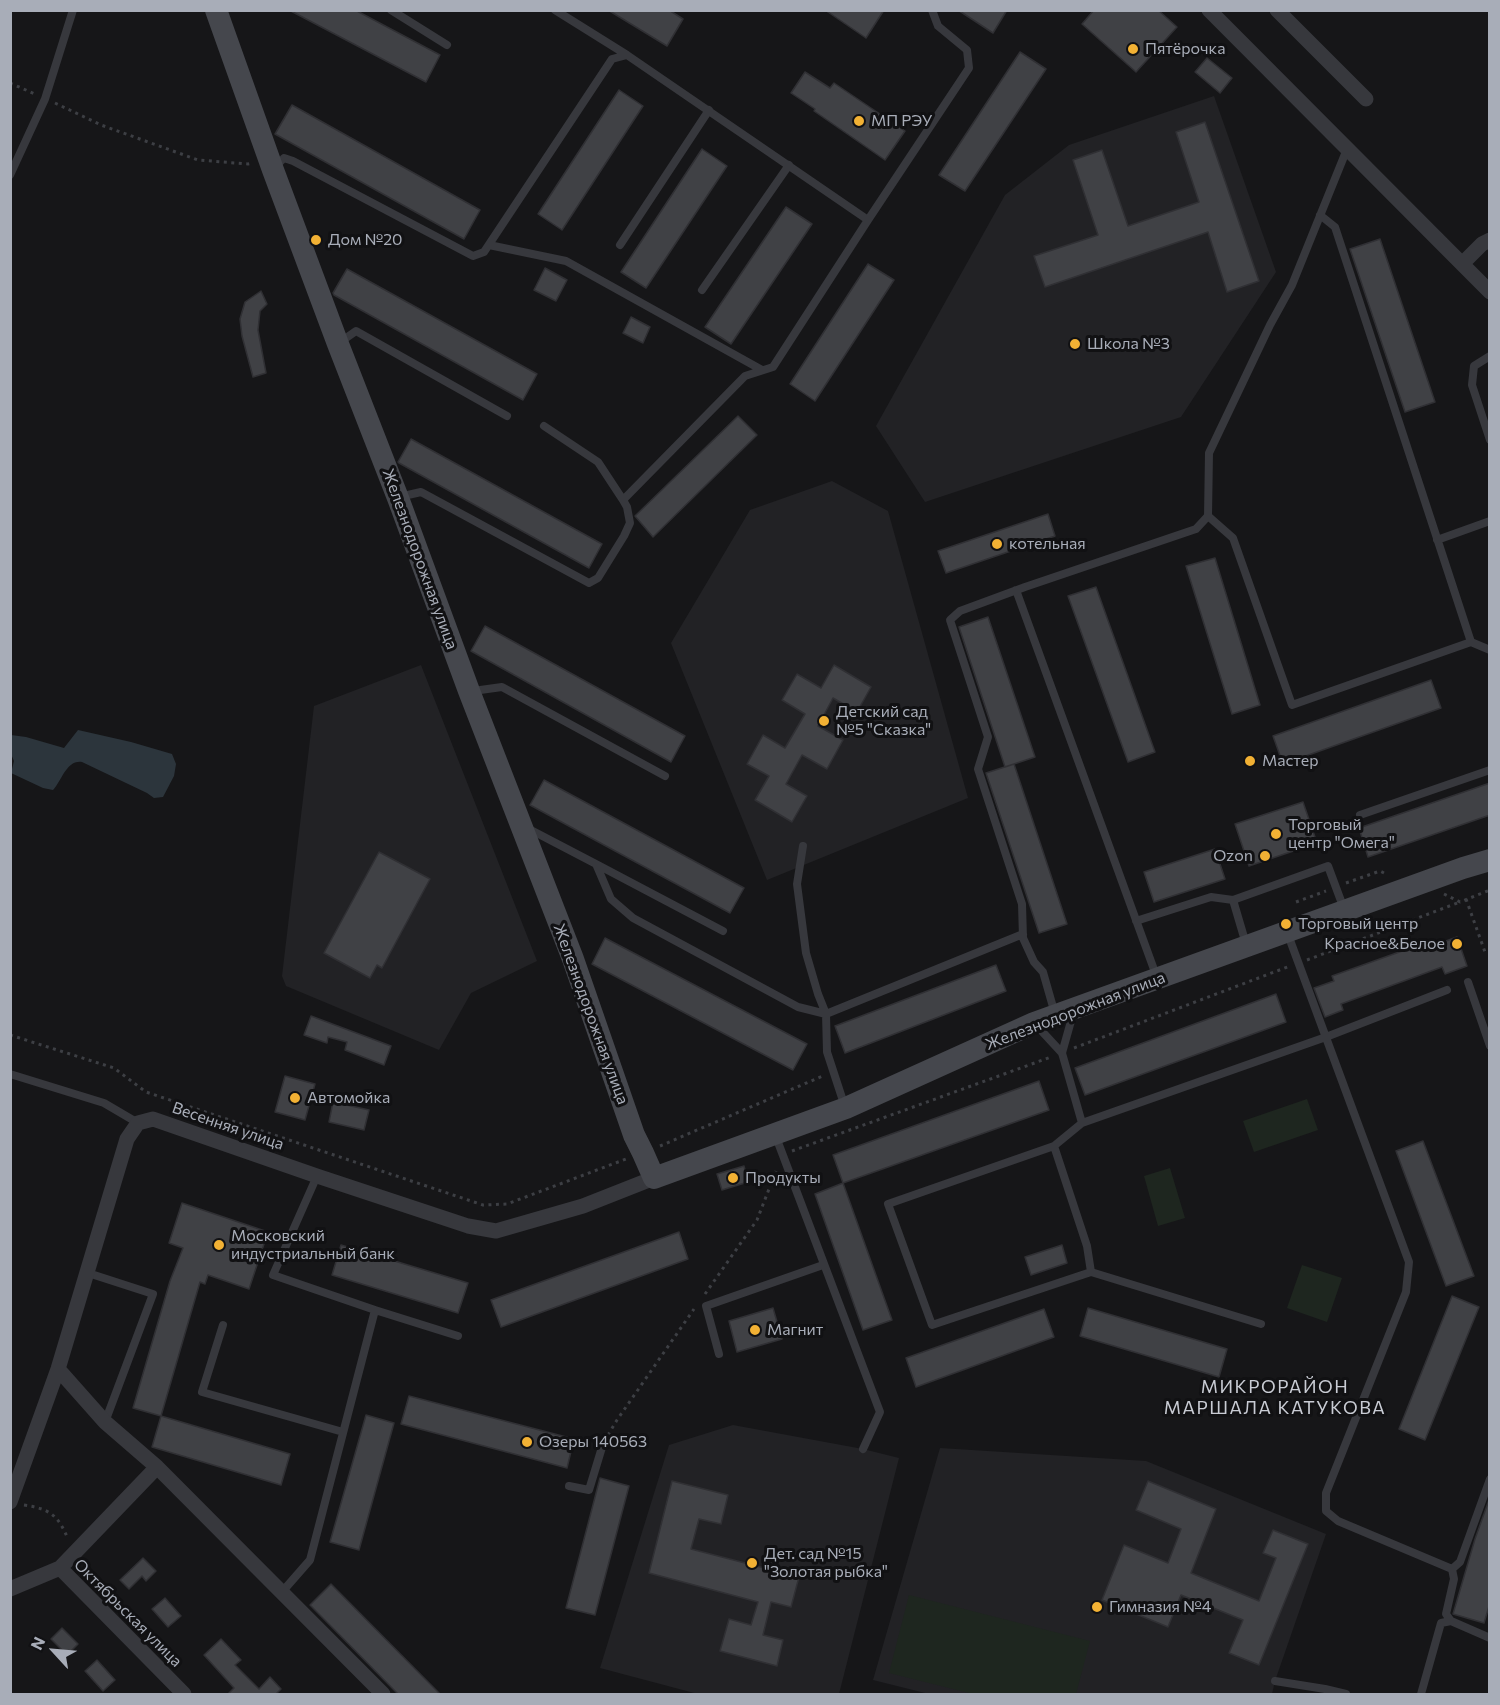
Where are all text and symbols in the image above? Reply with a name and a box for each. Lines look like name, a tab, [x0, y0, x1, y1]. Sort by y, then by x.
place label: Пятёрочка	[1145, 39, 1225, 59]
marker: Пятёрочка	[1126, 42, 1140, 56]
place label: МП РЭУ	[871, 111, 932, 131]
marker: МП РЭУ	[852, 114, 866, 128]
place label: Дом №20	[328, 230, 403, 250]
marker: Дом №20	[309, 233, 323, 247]
place label: Школа №3	[1087, 334, 1170, 354]
marker: Школа №3	[1068, 337, 1082, 351]
street label: Железнодорожная улица	[378, 466, 462, 652]
place label: котельная	[1009, 534, 1086, 554]
marker: котельная	[990, 537, 1004, 551]
place label: Детский сад №5 "Сказка"	[836, 702, 931, 740]
marker: Детский сад №5 "Сказка"	[817, 714, 831, 728]
place label: Мастер	[1262, 751, 1319, 771]
marker: Мастер	[1243, 754, 1257, 768]
place label: Торговый центр "Омега"	[1288, 815, 1395, 853]
marker: Торговый центр "Омега"	[1269, 827, 1283, 841]
place label: Ozon	[1213, 846, 1253, 866]
marker: Ozon	[1258, 849, 1272, 863]
place label: Торговый центр	[1298, 914, 1418, 934]
marker: Торговый центр	[1279, 917, 1293, 931]
street label: Железнодорожная улица	[549, 921, 633, 1107]
place label: Красное&Белое	[1324, 934, 1445, 954]
marker: Красное&Белое	[1450, 937, 1464, 951]
street label: Железнодорожная улица	[982, 968, 1168, 1054]
place label: Автомойка	[307, 1088, 390, 1108]
marker: Автомойка	[288, 1091, 302, 1105]
street label: Весенняя улица	[170, 1098, 286, 1154]
place label: Продукты	[745, 1168, 821, 1188]
marker: Продукты	[726, 1171, 740, 1185]
place label: Московский индустриальный банк	[231, 1226, 395, 1264]
marker: Московский индустриальный банк	[212, 1238, 226, 1252]
place label: Магнит	[767, 1320, 823, 1340]
marker: Магнит	[748, 1323, 762, 1337]
district label: МИКРОРАЙОН МАРШАЛА КАТУКОВА	[1164, 1376, 1386, 1418]
place label: Озеры 140563	[539, 1432, 647, 1452]
marker: Озеры 140563	[520, 1435, 534, 1449]
place label: Дет. сад №15 "Золотая рыбка"	[764, 1544, 888, 1582]
street label: Октябрьская улица	[70, 1555, 186, 1671]
marker: Дет. сад №15 "Золотая рыбка"	[745, 1556, 759, 1570]
place label: Гимназия №4	[1109, 1597, 1211, 1617]
marker: Гимназия №4	[1090, 1600, 1104, 1614]
north arrow	[24, 1621, 84, 1681]
text: N	[26, 1633, 49, 1652]

